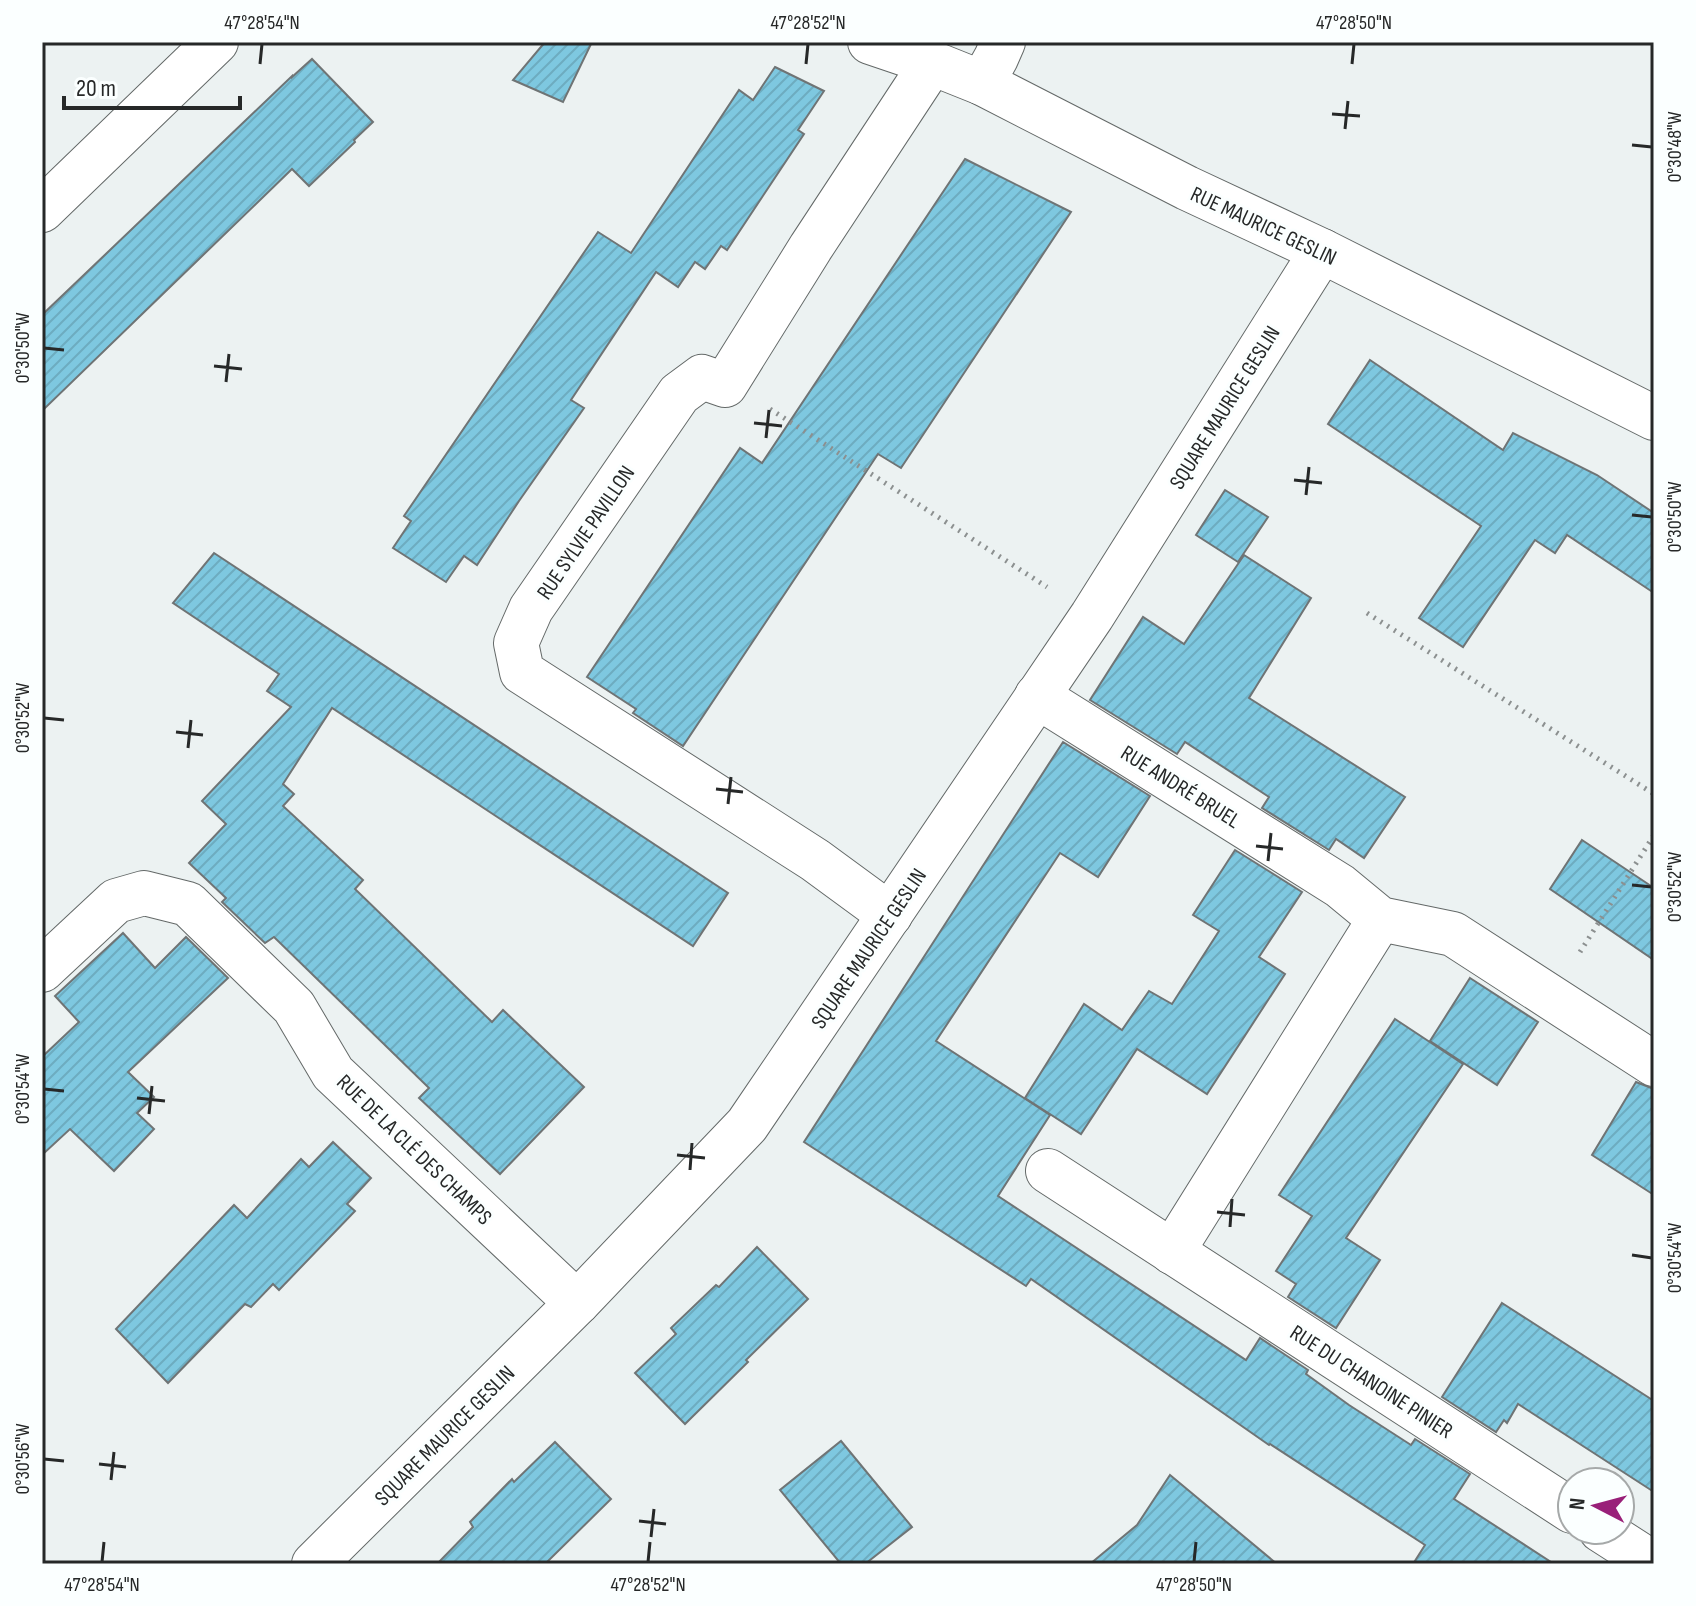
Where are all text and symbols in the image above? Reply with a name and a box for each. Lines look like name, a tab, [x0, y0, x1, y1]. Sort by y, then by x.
text: 47°28'54"N	[224, 11, 300, 35]
text: 47°28'52"N	[770, 11, 846, 35]
text: 47°28'50"N	[1316, 11, 1392, 35]
scale bar	[64, 60, 240, 110]
text: 20 m	[76, 74, 116, 103]
text: 0°30'48"W	[1663, 111, 1687, 183]
street label: RUE MAURICE GESLIN	[1186, 181, 1341, 272]
text: 0°30'50"W	[11, 312, 35, 384]
street label: SQUARE MAURICE GESLIN	[1164, 321, 1286, 494]
street label: RUE SYLVIE PAVILLON	[531, 461, 641, 605]
text: 0°30'50"W	[1663, 481, 1687, 553]
text: 0°30'52"W	[11, 683, 35, 753]
street label: RUE ANDRÉ BRUEL	[1116, 740, 1245, 835]
text: 0°30'52"W	[1663, 852, 1687, 922]
street label: SQUARE MAURICE GESLIN	[806, 864, 933, 1034]
text: 0°30'54"W	[11, 1054, 35, 1124]
street label: RUE DE LA CLÉ DES CHAMPS	[331, 1069, 497, 1231]
text: 0°30'54"W	[1663, 1223, 1687, 1293]
street label: RUE DU CHANOINE PINIER	[1285, 1320, 1458, 1445]
street label: SQUARE MAURICE GESLIN	[369, 1360, 521, 1512]
text: 0°30'56"W	[11, 1424, 35, 1494]
north arrow	[1556, 1466, 1636, 1546]
text: N	[1564, 1497, 1592, 1511]
text: 47°28'54"N	[64, 1573, 140, 1597]
text: 47°28'52"N	[610, 1573, 686, 1597]
text: 47°28'50"N	[1156, 1573, 1232, 1597]

